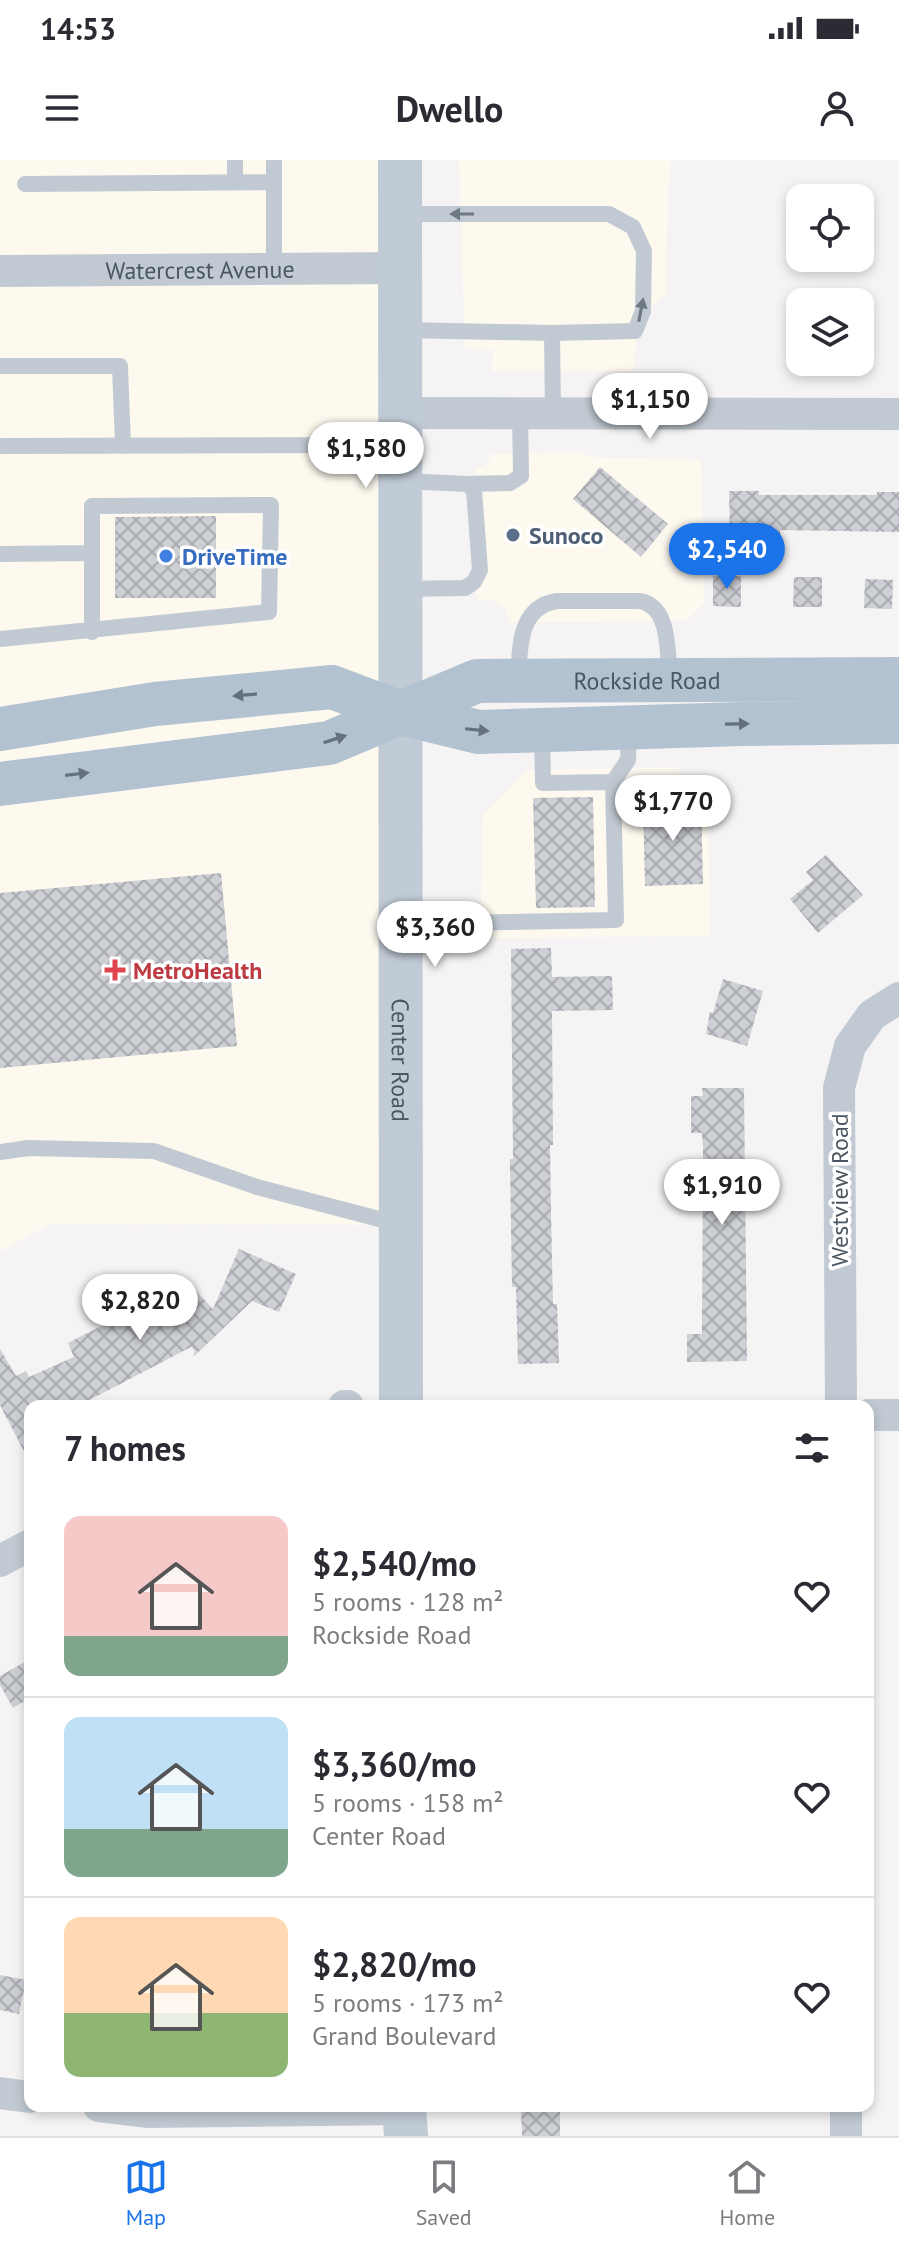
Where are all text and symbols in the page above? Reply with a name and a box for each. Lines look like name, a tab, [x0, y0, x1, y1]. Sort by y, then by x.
text: 14:53	[40, 9, 116, 48]
text: Dwello	[396, 85, 503, 132]
icon: menu	[40, 86, 84, 130]
icon: person	[815, 86, 859, 130]
map controls	[786, 184, 874, 376]
button: locate	[786, 184, 874, 272]
one-way arrow	[449, 208, 474, 220]
street label: Watercrest Avenue	[105, 253, 295, 286]
button: layers	[786, 288, 874, 376]
one-way arrow	[635, 297, 648, 322]
pin: $1,150	[585, 373, 715, 441]
text: $1,150	[610, 382, 690, 415]
pin: $1,580	[301, 422, 431, 490]
text: $1,580	[326, 431, 406, 464]
place label: Sunoco	[529, 520, 604, 551]
pin: $2,540	[662, 523, 792, 591]
marker: Sunoco	[504, 526, 522, 544]
text: $2,540	[687, 532, 767, 565]
place label: DriveTime	[182, 541, 287, 572]
marker: DriveTime	[157, 547, 175, 565]
street label: Rockside Road	[573, 664, 721, 696]
one-way arrow	[232, 689, 257, 702]
one-way arrow	[725, 717, 750, 730]
one-way arrow	[465, 724, 490, 737]
one-way arrow	[323, 733, 347, 745]
one-way arrow	[65, 767, 90, 780]
pin: $1,770	[608, 775, 738, 843]
text: $1,770	[633, 784, 713, 817]
pin: $3,360	[370, 901, 500, 969]
text: $3,360	[395, 910, 475, 943]
place label: MetroHealth	[133, 955, 262, 986]
marker: MetroHealth	[104, 959, 126, 981]
street label: Center Road	[385, 998, 416, 1122]
street label: Westview Road	[824, 1113, 855, 1267]
pin: $1,910	[657, 1159, 787, 1227]
text: $1,910	[682, 1168, 762, 1201]
pin: $2,820	[75, 1274, 205, 1342]
text: $2,820	[100, 1283, 180, 1316]
text: 7 homes	[64, 1426, 186, 1470]
icon: filters	[790, 1426, 834, 1470]
text: $2,540/mo	[312, 1541, 476, 1585]
icon: home	[128, 1548, 224, 1644]
icon: heart	[790, 1574, 834, 1618]
text: 5 rooms · 128 m²	[312, 1585, 504, 1618]
text: Rockside Road	[312, 1618, 471, 1651]
text: $3,360/mo	[312, 1742, 476, 1786]
icon: home	[128, 1749, 224, 1845]
icon: heart	[790, 1775, 834, 1819]
text: 5 rooms · 158 m²	[312, 1786, 504, 1819]
text: Center Road	[312, 1819, 446, 1852]
text: $2,820/mo	[312, 1942, 476, 1986]
icon: home	[128, 1949, 224, 2045]
icon: heart	[790, 1975, 834, 2019]
text: 5 rooms · 173 m²	[312, 1986, 504, 2019]
text: Grand Boulevard	[312, 2019, 496, 2052]
tab: Map	[124, 2155, 168, 2231]
tab: Saved	[416, 2155, 472, 2231]
tab: Home	[719, 2155, 775, 2231]

